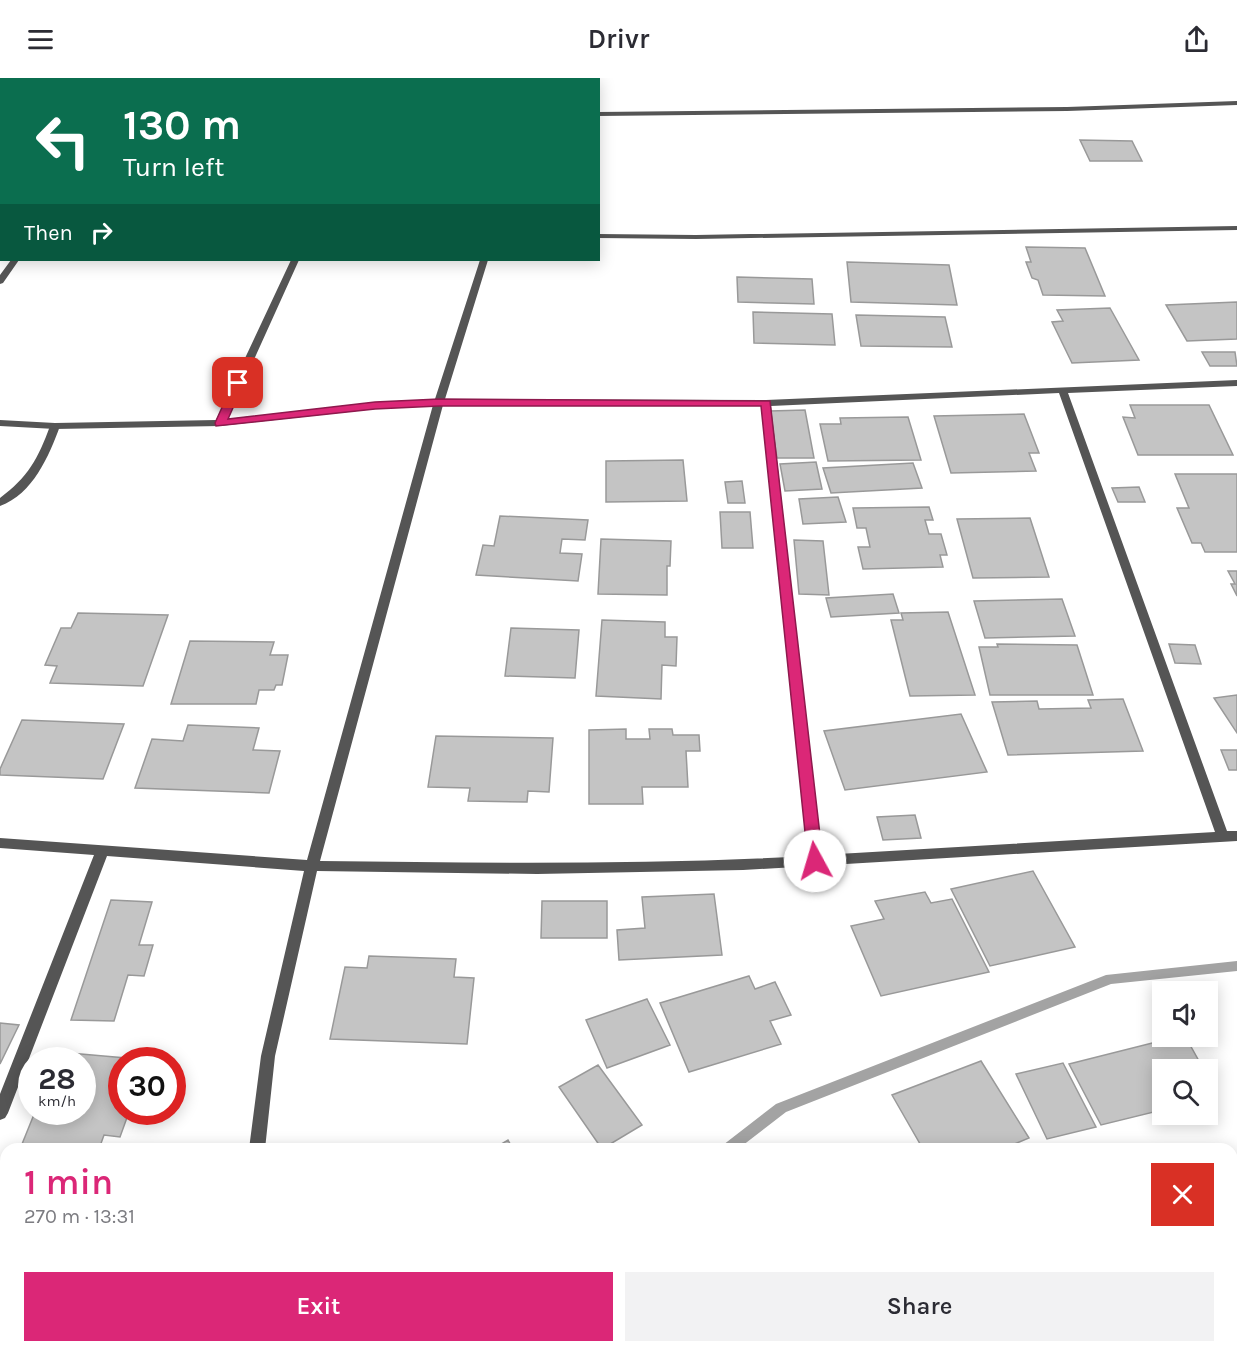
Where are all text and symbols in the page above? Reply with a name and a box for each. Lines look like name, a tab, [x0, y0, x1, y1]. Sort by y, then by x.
icon: menu	[24, 23, 57, 56]
text: Drivr	[588, 23, 649, 55]
icon: share	[1180, 23, 1213, 56]
text: 130 m	[123, 100, 241, 150]
icon: left	[24, 102, 102, 180]
text: Turn left	[123, 151, 224, 183]
icon: right	[85, 216, 118, 249]
text: Then	[24, 220, 73, 246]
pin	[212, 357, 263, 408]
icon: arrive	[221, 366, 254, 399]
position arrow	[783, 829, 847, 893]
map controls	[1152, 981, 1218, 1125]
button: sound	[1152, 981, 1218, 1047]
speed limit sign: 30	[108, 1047, 186, 1125]
button: search	[1152, 1059, 1218, 1125]
text: 28	[38, 1061, 76, 1097]
text: km/h	[38, 1092, 76, 1110]
text: 1 min	[24, 1161, 113, 1203]
button: close	[1151, 1163, 1214, 1226]
text: 270 m · 13:31	[24, 1205, 135, 1228]
button: Exit	[24, 1272, 613, 1341]
button: Share	[625, 1272, 1214, 1341]

